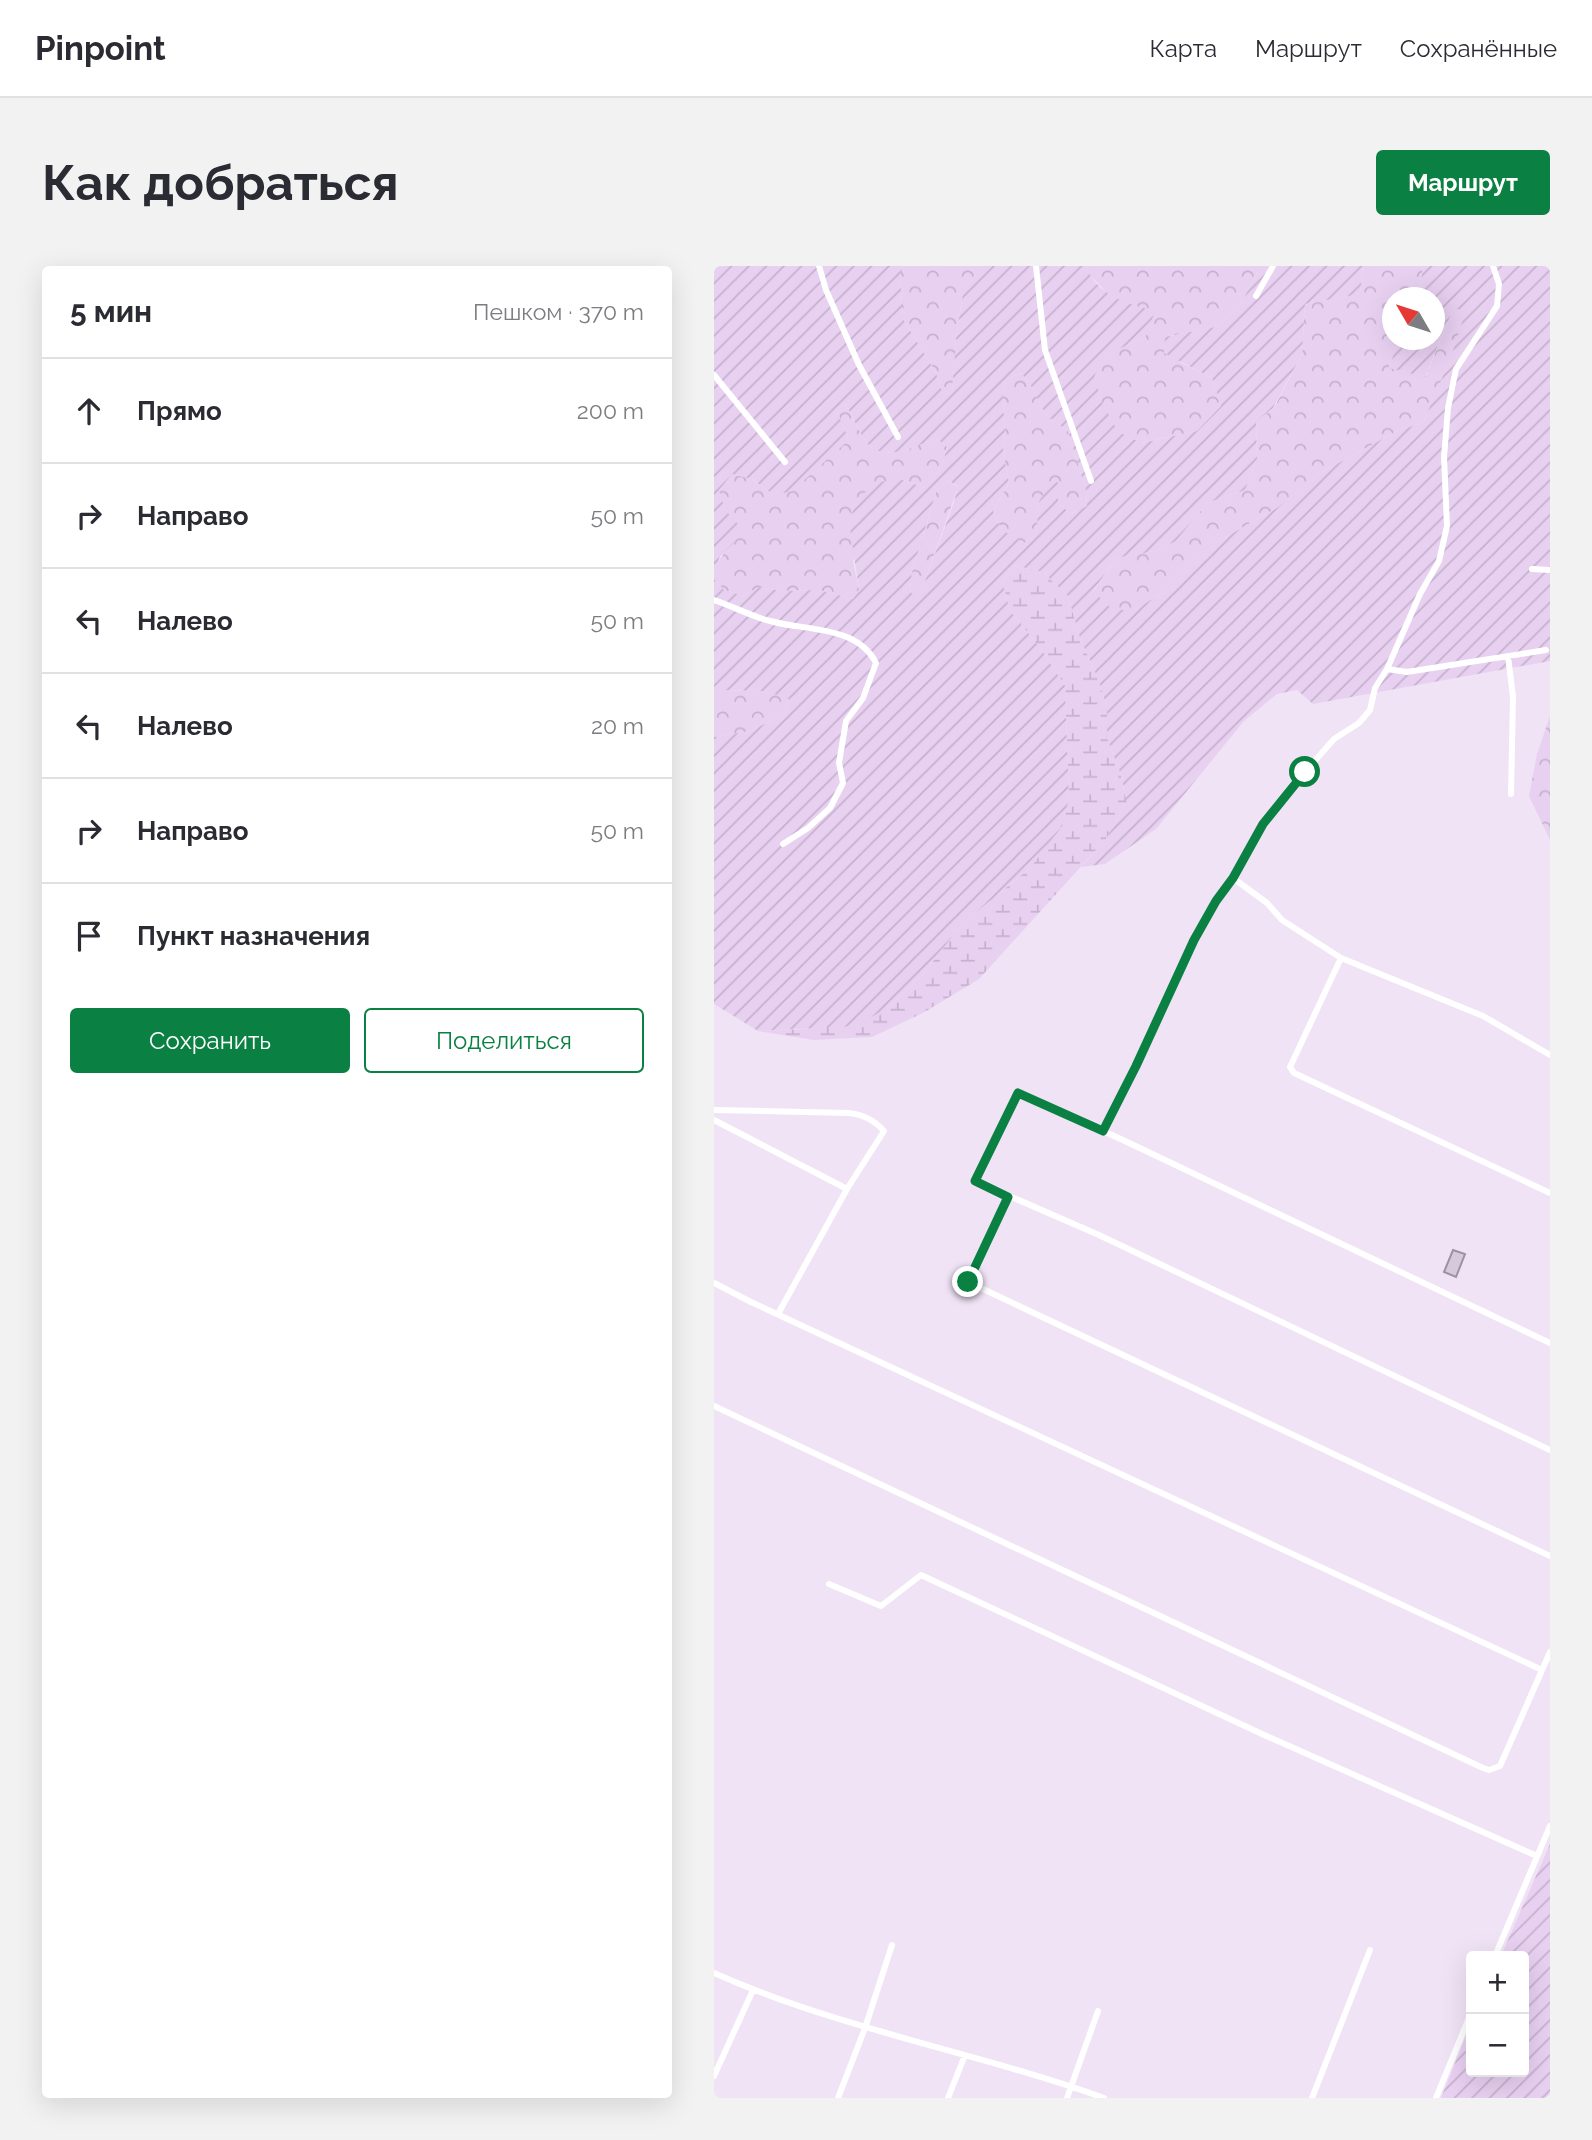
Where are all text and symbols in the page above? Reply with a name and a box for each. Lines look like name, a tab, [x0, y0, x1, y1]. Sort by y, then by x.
text: Pinpoint	[35, 29, 166, 68]
text: Карта	[1149, 34, 1217, 63]
text: Маршрут	[1255, 34, 1362, 63]
text: Сохранённые	[1400, 34, 1557, 63]
button: Маршрут	[1376, 150, 1550, 215]
text: Как добраться	[42, 154, 399, 211]
north arrow	[1382, 287, 1445, 350]
text: 5 мин	[70, 294, 152, 329]
text: Пешком · 370 m	[473, 298, 644, 325]
icon: ahead	[70, 392, 108, 430]
text: Прямо	[137, 396, 222, 426]
text: 200 m	[577, 397, 644, 424]
icon: right	[70, 497, 108, 535]
text: Направо	[137, 501, 248, 531]
text: 50 m	[590, 502, 644, 529]
icon: left	[70, 602, 108, 640]
text: Налево	[137, 606, 233, 636]
text: 50 m	[590, 607, 644, 634]
icon: left	[70, 707, 108, 745]
text: Налево	[137, 711, 233, 741]
text: 20 m	[591, 712, 644, 739]
route start	[1289, 756, 1320, 787]
icon: right	[70, 812, 108, 850]
text: Направо	[137, 816, 248, 846]
text: 50 m	[590, 817, 644, 844]
icon: arrive	[70, 917, 108, 955]
text: Пункт назначения	[137, 921, 370, 951]
button: Сохранить	[70, 1008, 350, 1073]
button: Поделиться	[364, 1008, 644, 1073]
route end	[952, 1266, 983, 1297]
map controls	[1466, 1951, 1529, 2077]
button: +	[1466, 1951, 1529, 2014]
button: −	[1466, 2014, 1529, 2077]

